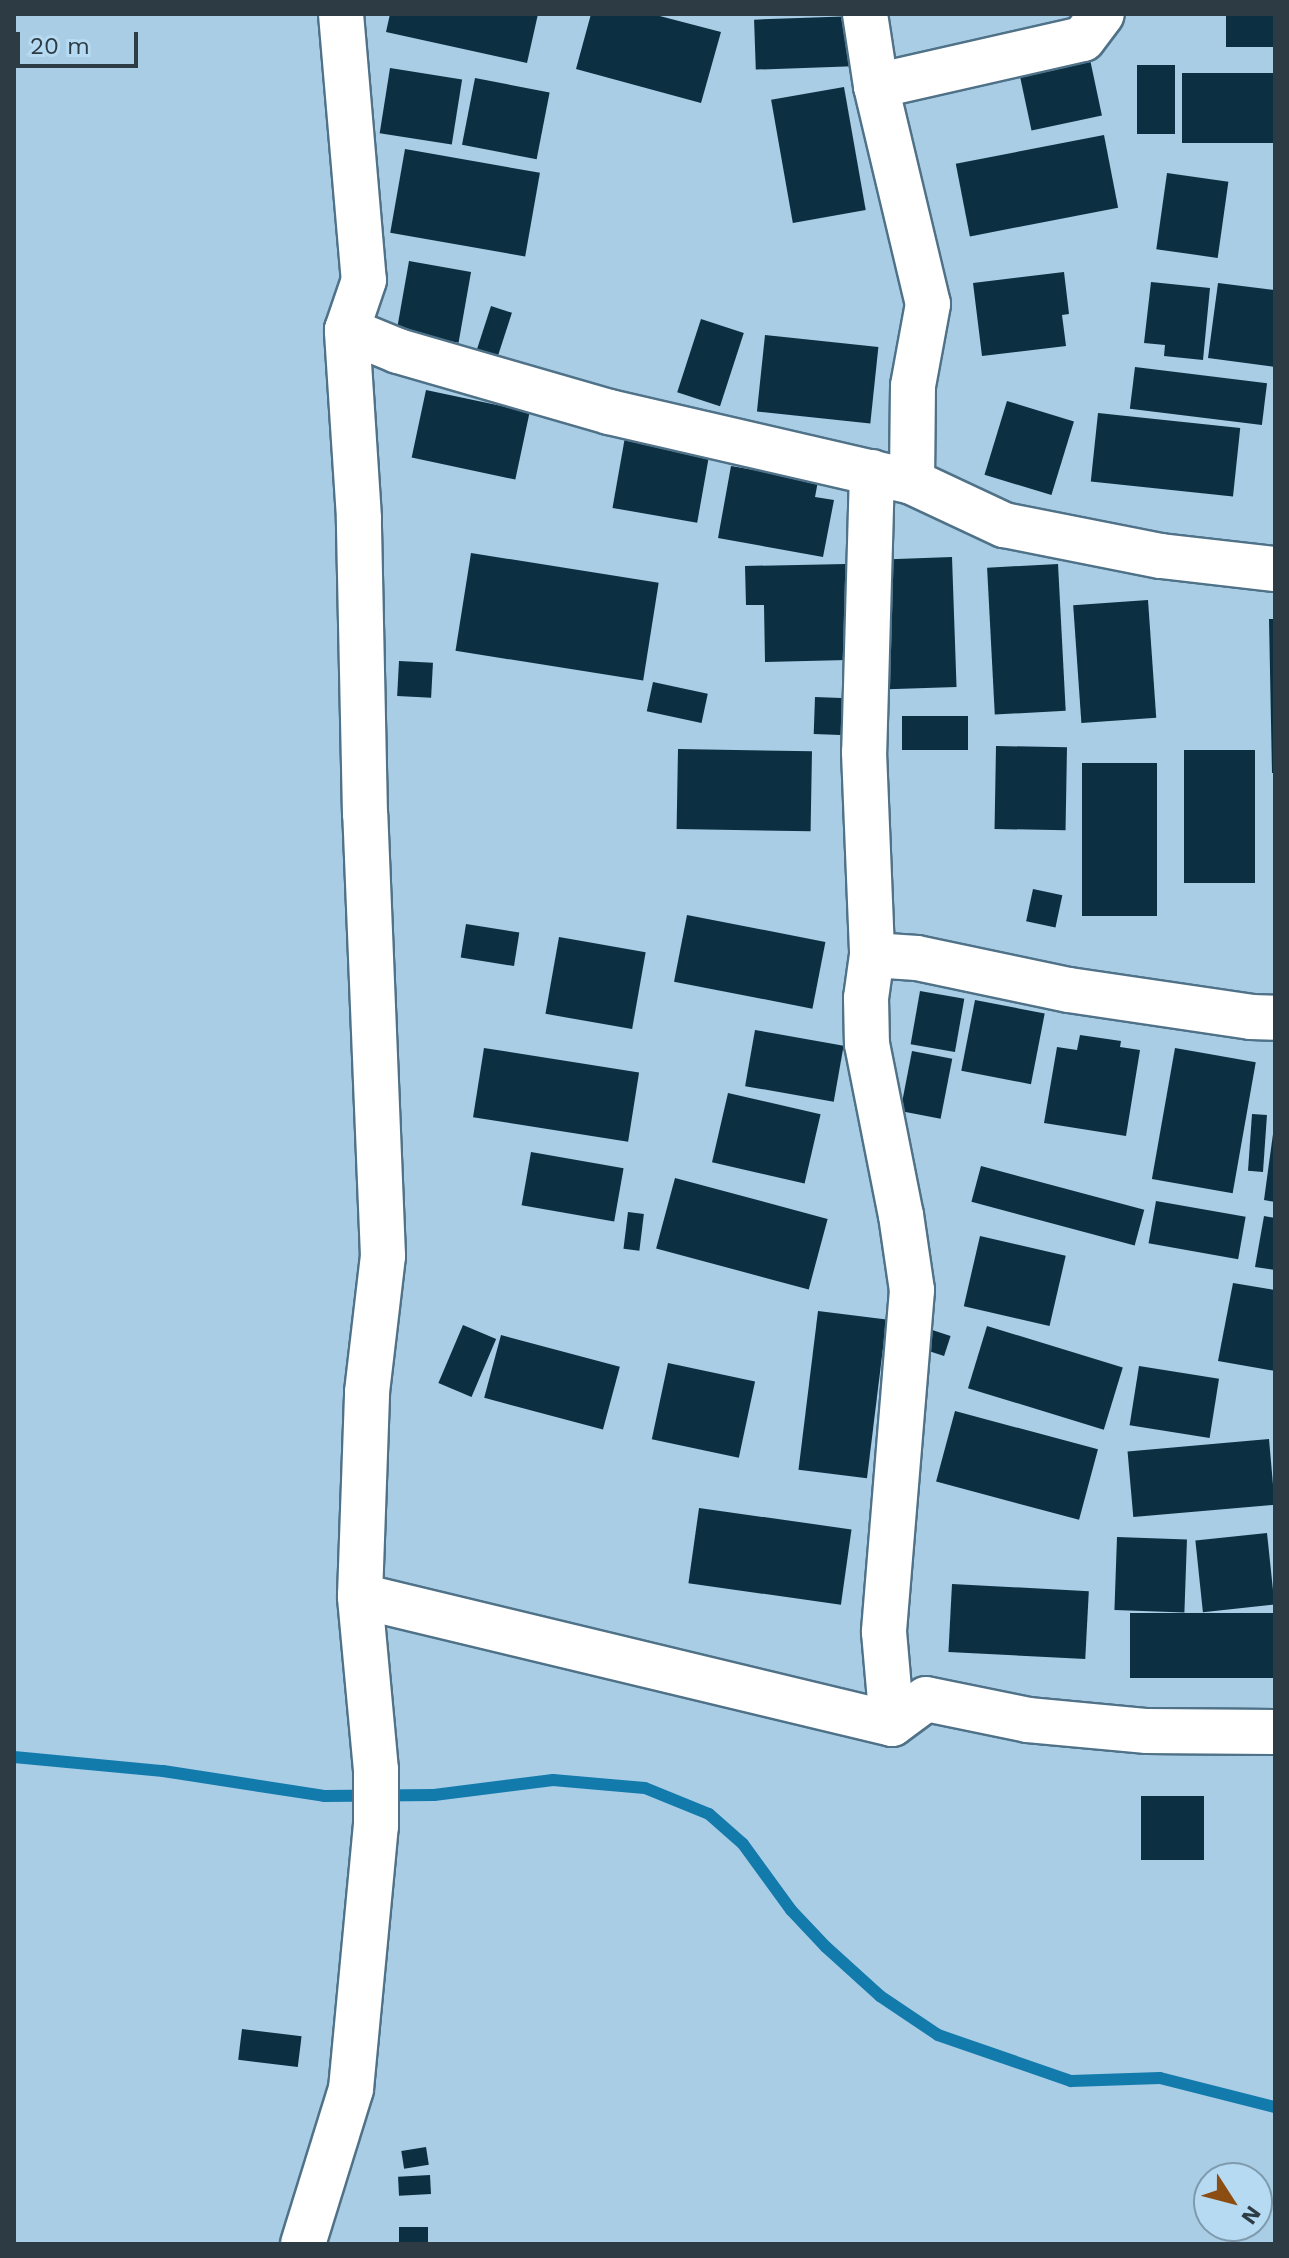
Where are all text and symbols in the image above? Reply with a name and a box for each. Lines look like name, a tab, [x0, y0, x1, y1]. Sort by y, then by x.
scale bar	[20, 16, 142, 66]
text: 20 m	[30, 32, 90, 60]
north arrow	[1193, 2162, 1273, 2242]
text: N	[1236, 2201, 1266, 2229]

